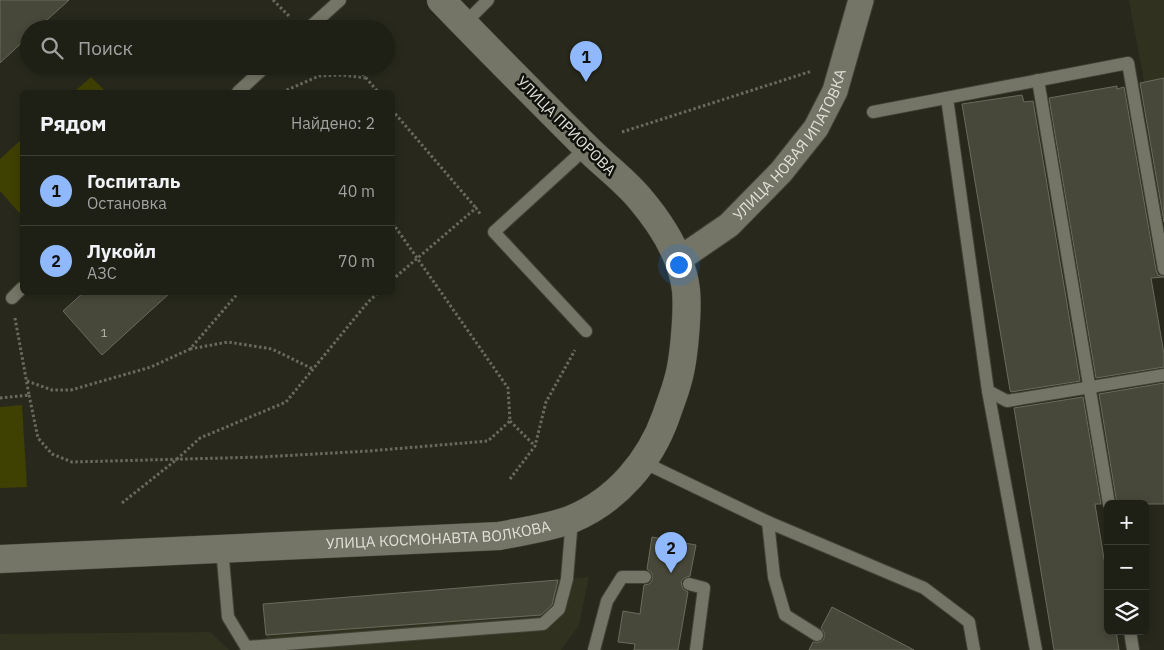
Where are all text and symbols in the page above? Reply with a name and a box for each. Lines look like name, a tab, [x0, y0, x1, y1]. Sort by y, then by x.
search box	[20, 20, 395, 75]
icon: search	[38, 34, 66, 62]
text: Поиск	[78, 36, 133, 60]
pin: 1	[570, 41, 602, 82]
street label: УЛИЦА НОВАЯ ИПАТОВКА	[729, 66, 850, 224]
street label: УЛИЦА ПРИОРОВА	[513, 72, 620, 180]
text: Рядом	[40, 109, 107, 137]
text: Найдено: 2	[291, 113, 375, 133]
text: Госпиталь	[87, 169, 181, 193]
text: 1	[51, 181, 61, 201]
text: 40 m	[338, 181, 375, 201]
text: Остановка	[87, 193, 167, 213]
text: Лукойл	[87, 239, 156, 263]
text: 2	[51, 251, 61, 271]
text: 70 m	[338, 251, 375, 271]
your location	[666, 252, 692, 278]
text: АЗС	[87, 263, 117, 283]
house number: 1	[100, 325, 108, 340]
map controls	[1104, 500, 1149, 635]
button: +	[1104, 500, 1149, 545]
street label: УЛИЦА КОСМОНАВТА ВОЛКОВА	[325, 516, 553, 553]
pin: 2	[655, 532, 687, 573]
button: −	[1104, 545, 1149, 590]
button: layers	[1104, 590, 1149, 635]

